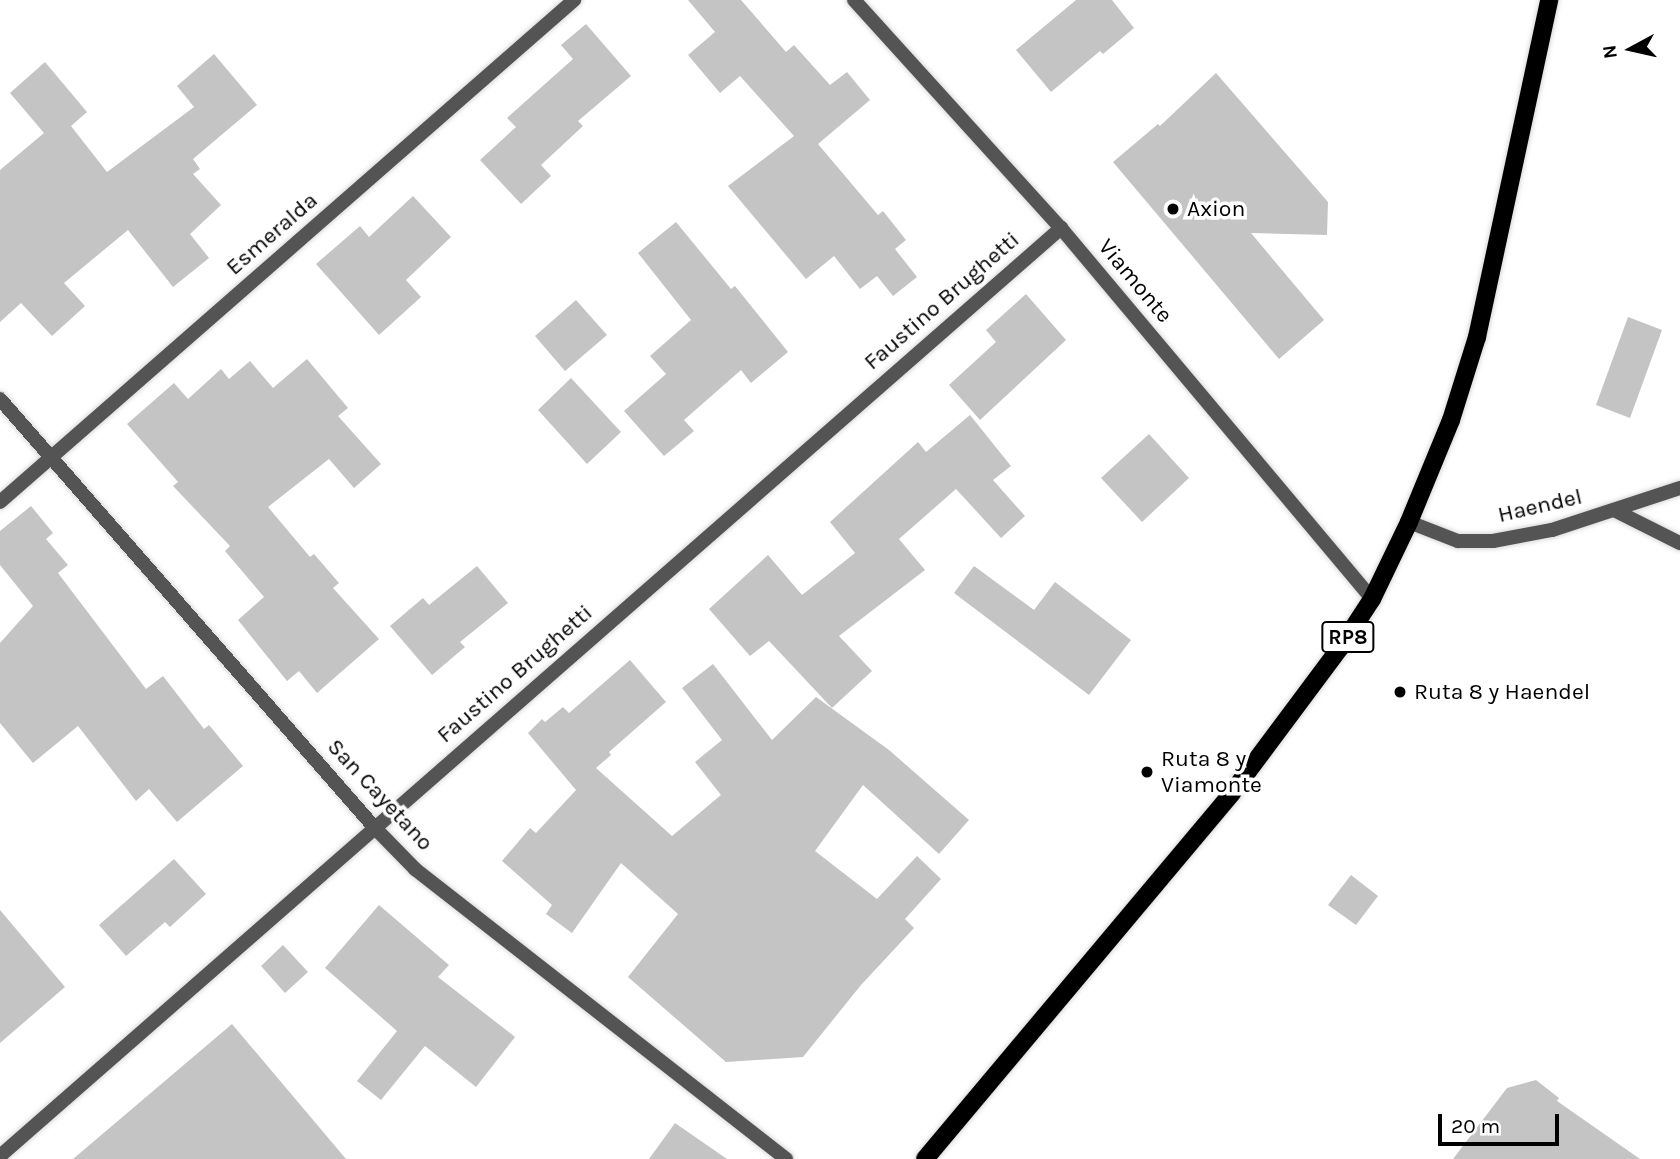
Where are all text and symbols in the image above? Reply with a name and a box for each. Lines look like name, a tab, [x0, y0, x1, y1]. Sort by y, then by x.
north arrow	[1596, 14, 1666, 84]
text: N	[1598, 44, 1622, 60]
street label: Esmeralda	[221, 187, 323, 281]
place label: Axion	[1187, 195, 1245, 223]
marker: Axion	[1165, 201, 1181, 217]
street label: Faustino Brughetti	[859, 226, 1025, 376]
street label: Viamonte	[1092, 233, 1178, 329]
street label: Haendel	[1495, 483, 1585, 529]
street label: Faustino Brughetti	[432, 599, 598, 749]
road number: RP8	[1320, 620, 1376, 654]
place label: Ruta 8 y Haendel	[1414, 678, 1590, 706]
marker: Ruta 8 y Haendel	[1392, 684, 1408, 700]
street label: San Cayetano	[321, 733, 439, 857]
place label: Ruta 8 y Viamonte	[1161, 745, 1262, 799]
marker: Ruta 8 y Viamonte	[1139, 764, 1155, 780]
scale bar	[1442, 1100, 1563, 1144]
text: 20 m	[1451, 1114, 1500, 1138]

